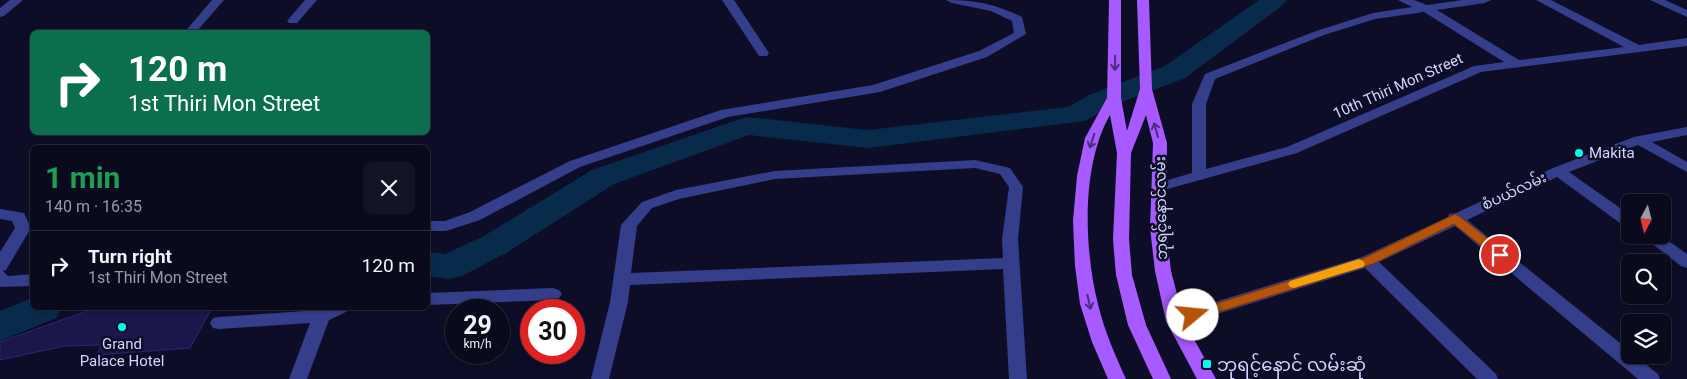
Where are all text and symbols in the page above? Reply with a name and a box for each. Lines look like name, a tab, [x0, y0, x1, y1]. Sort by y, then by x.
text: 120 m	[128, 49, 227, 90]
street label: 10th Thiri Mon Street	[1330, 49, 1466, 123]
icon: right	[45, 50, 110, 115]
one-way arrow	[1110, 54, 1120, 70]
text: 1st Thiri Mon Street	[128, 91, 320, 116]
one-way arrow	[1151, 123, 1161, 139]
one-way arrow	[1087, 133, 1096, 148]
place label: Makita	[1589, 144, 1635, 162]
marker: Makita	[1573, 147, 1585, 159]
street label: ဘုရင့်နောင်လမ်း	[1150, 156, 1174, 260]
text: 1 min	[45, 160, 120, 195]
button: close	[363, 162, 415, 214]
street label: စံပယ်လမ်း	[1478, 167, 1549, 214]
north arrow	[1621, 194, 1671, 244]
map controls	[1621, 194, 1671, 364]
text: 140 m · 16:35	[45, 197, 142, 216]
pin	[1479, 234, 1521, 276]
icon: arrive	[1486, 241, 1514, 269]
text: Turn right	[88, 245, 172, 268]
icon: right	[45, 252, 73, 280]
text: 120 m	[362, 254, 415, 277]
button: search	[1621, 254, 1671, 304]
text: 1st Thiri Mon Street	[88, 268, 228, 287]
position arrow	[1166, 288, 1218, 340]
one-way arrow	[1085, 293, 1094, 309]
speed limit sign: 30	[520, 299, 585, 364]
text: 29	[463, 311, 492, 340]
button: layers	[1621, 314, 1671, 364]
marker: Grand Palace Hotel	[116, 321, 128, 333]
place label: Grand Palace Hotel	[80, 335, 164, 370]
text: km/h	[463, 337, 492, 351]
place label: ဘုရင့်နောင် လမ်းဆုံ	[1217, 352, 1366, 379]
marker: ဘုရင့်နောင် လမ်းဆုံ	[1201, 358, 1213, 370]

